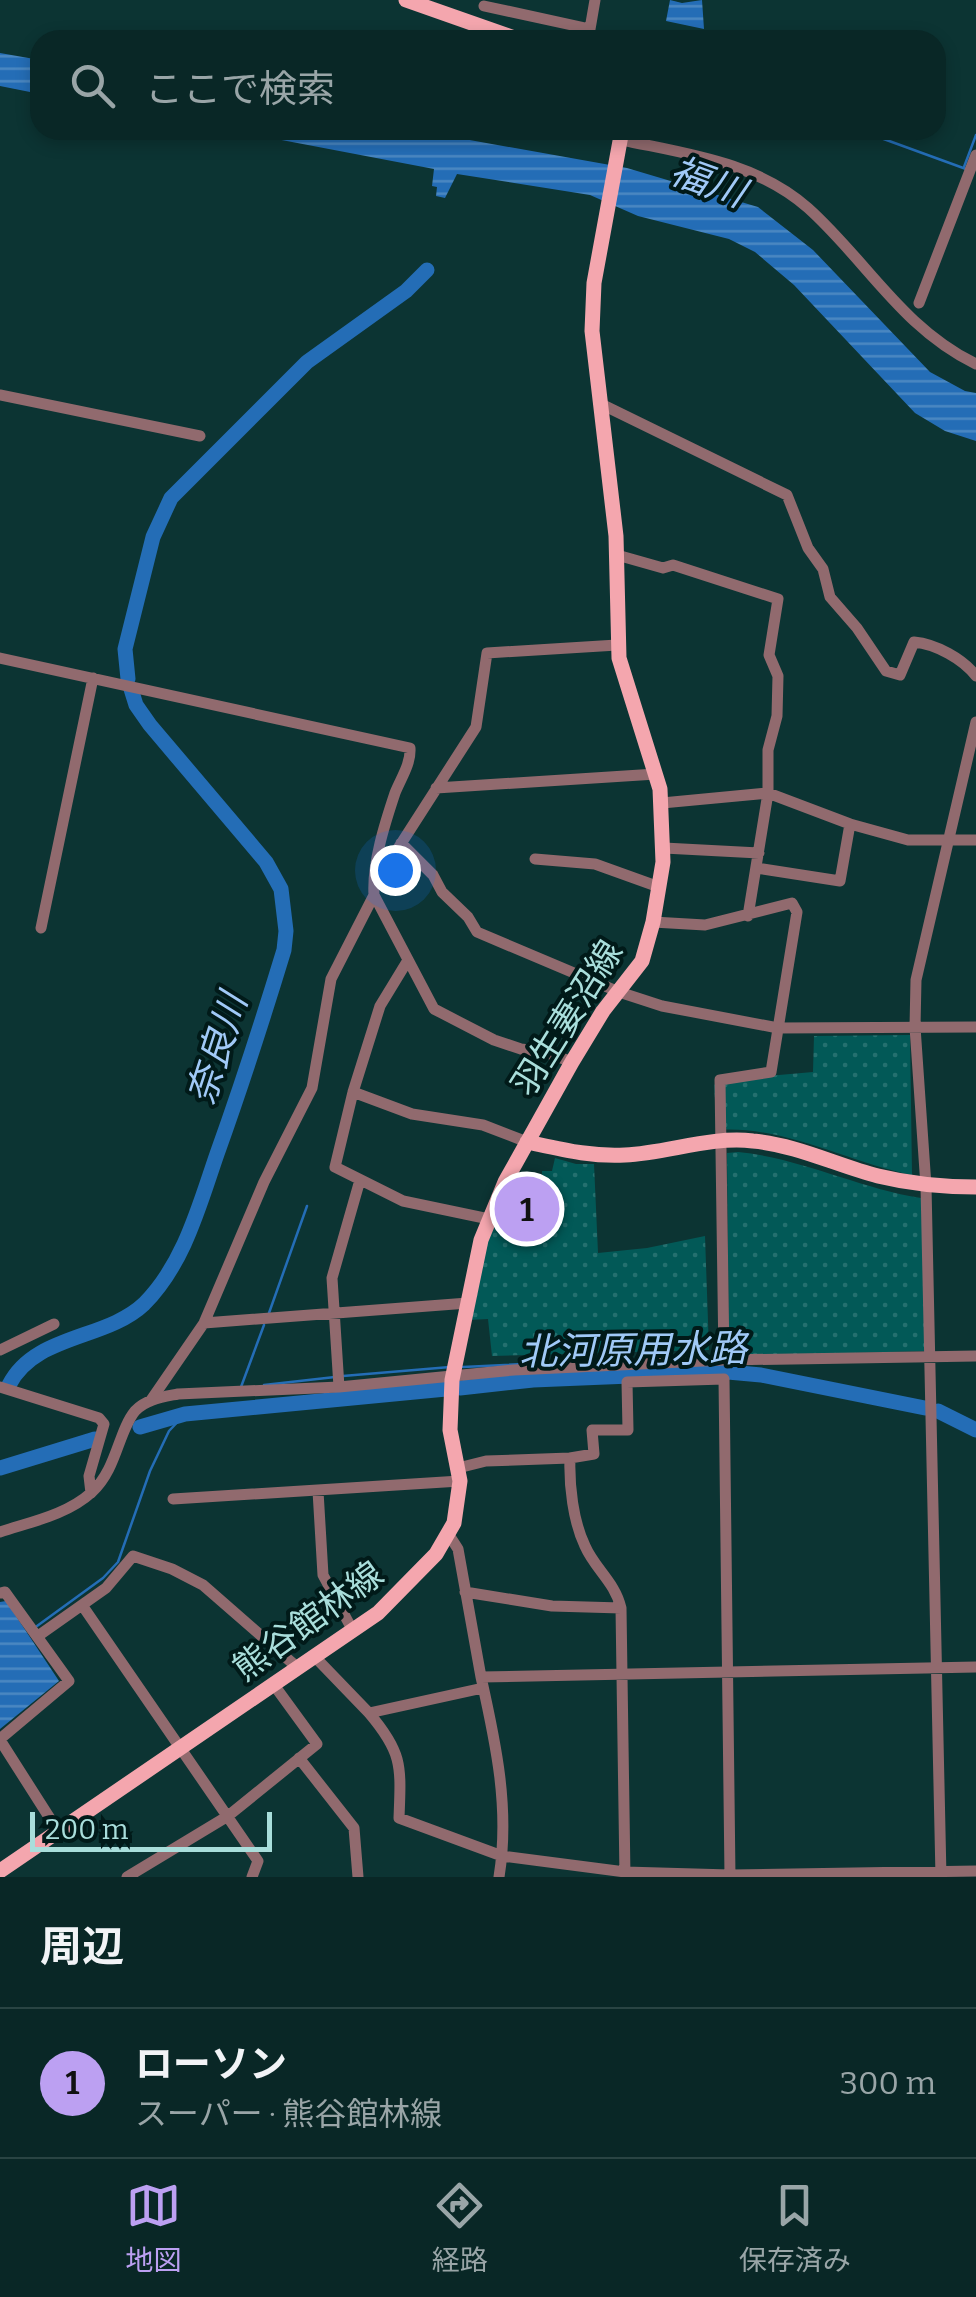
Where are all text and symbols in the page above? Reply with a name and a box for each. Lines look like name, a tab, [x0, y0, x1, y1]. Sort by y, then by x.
search box	[30, 30, 946, 140]
icon: search	[65, 58, 120, 113]
text: ここで検索	[145, 66, 335, 112]
water label: 福川	[664, 147, 755, 218]
your location	[370, 845, 421, 896]
street label: 羽生妻沼線	[503, 933, 631, 1103]
water label: 奈良川	[178, 984, 258, 1110]
pin: 1	[494, 1172, 560, 1246]
water label: 北河原用水路	[519, 1325, 750, 1375]
street label: 熊谷館林線	[225, 1553, 391, 1689]
scale bar	[30, 1807, 272, 1852]
text: 200 m	[45, 1813, 128, 1846]
text: 周辺	[40, 1922, 124, 1972]
text: ローソン	[135, 2041, 287, 2087]
text: 1	[66, 2064, 79, 2102]
text: 300 m	[840, 2064, 936, 2102]
text: スーパー · 熊谷館林線	[135, 2095, 442, 2133]
tab: 地図	[125, 2178, 181, 2278]
tab: 経路	[432, 2178, 488, 2278]
tab: 保存済み	[739, 2178, 851, 2278]

